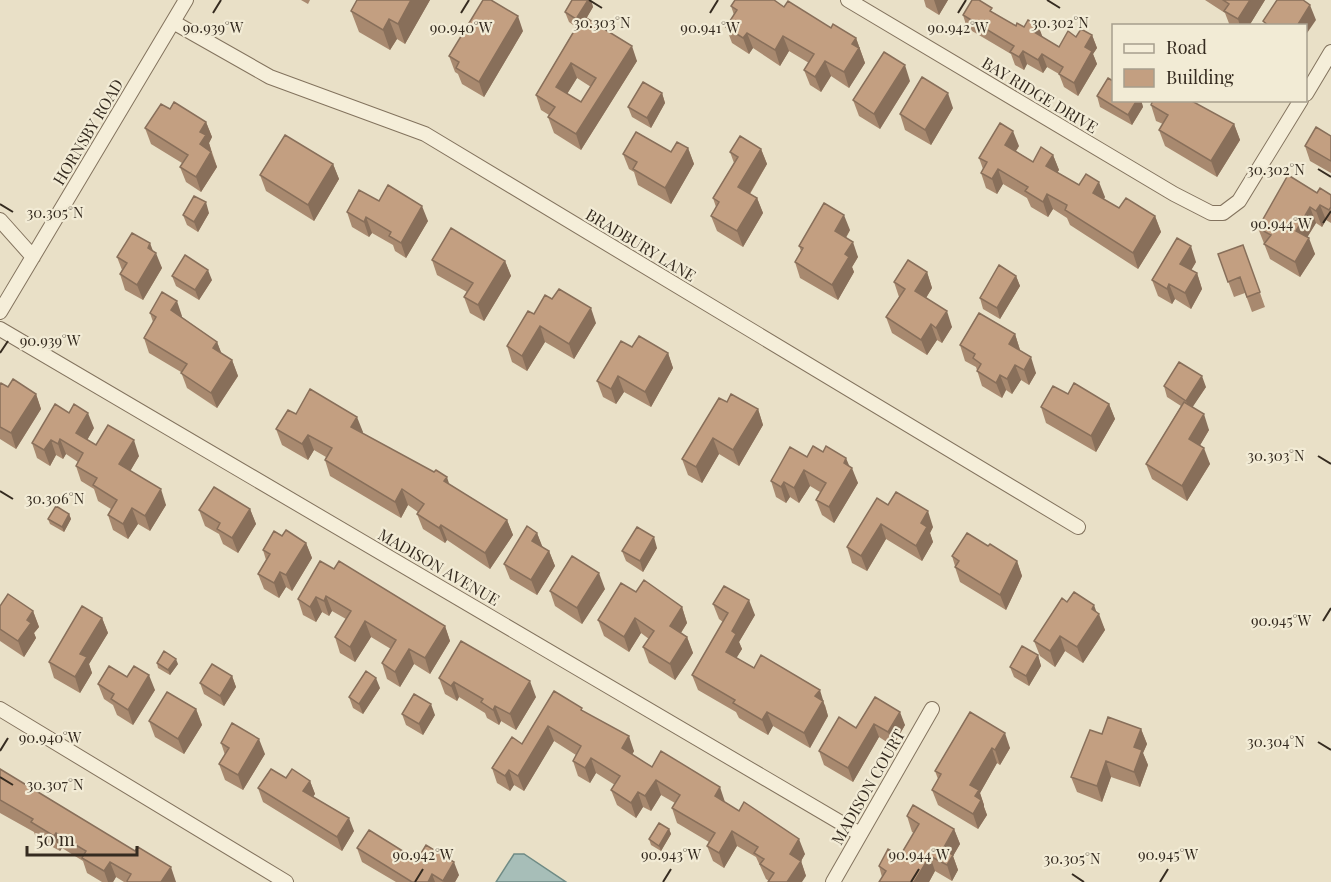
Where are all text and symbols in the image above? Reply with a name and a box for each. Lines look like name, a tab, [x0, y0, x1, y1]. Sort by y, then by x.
text: 30.303°N	[573, 12, 631, 32]
text: 30.302°N	[1031, 12, 1089, 32]
text: 90.939°W	[183, 17, 244, 37]
text: 90.940°W	[430, 17, 493, 37]
text: 90.941°W	[680, 17, 740, 37]
text: 90.942°W	[928, 17, 989, 37]
legend	[1112, 24, 1307, 102]
text: Road	[1166, 35, 1207, 59]
street label: BAY RIDGE DRIVE	[979, 52, 1102, 137]
text: Building	[1166, 65, 1234, 89]
street label: HORNSBY ROAD	[48, 75, 127, 189]
text: 30.302°N	[1247, 159, 1305, 179]
text: 30.305°N	[27, 202, 84, 222]
street label: BRADBURY LANE	[582, 203, 700, 286]
text: 90.944°W	[1250, 213, 1312, 233]
text: 90.939°W	[20, 330, 81, 350]
text: 30.303°N	[1247, 445, 1305, 465]
text: 30.306°N	[26, 488, 85, 508]
street label: MADISON AVENUE	[375, 523, 504, 610]
text: 90.945°W	[1251, 610, 1311, 630]
street label: MADISON COURT	[826, 725, 909, 848]
text: 90.940°W	[19, 727, 82, 747]
text: 30.304°N	[1247, 731, 1305, 751]
text: 30.307°N	[27, 774, 84, 794]
scale bar	[27, 819, 136, 857]
text: 50 m	[36, 827, 75, 851]
text: 90.942°W	[393, 844, 454, 864]
text: 90.943°W	[641, 844, 701, 864]
text: 90.944°W	[888, 844, 950, 864]
text: 90.945°W	[1138, 844, 1198, 864]
text: 30.305°N	[1044, 848, 1101, 868]

